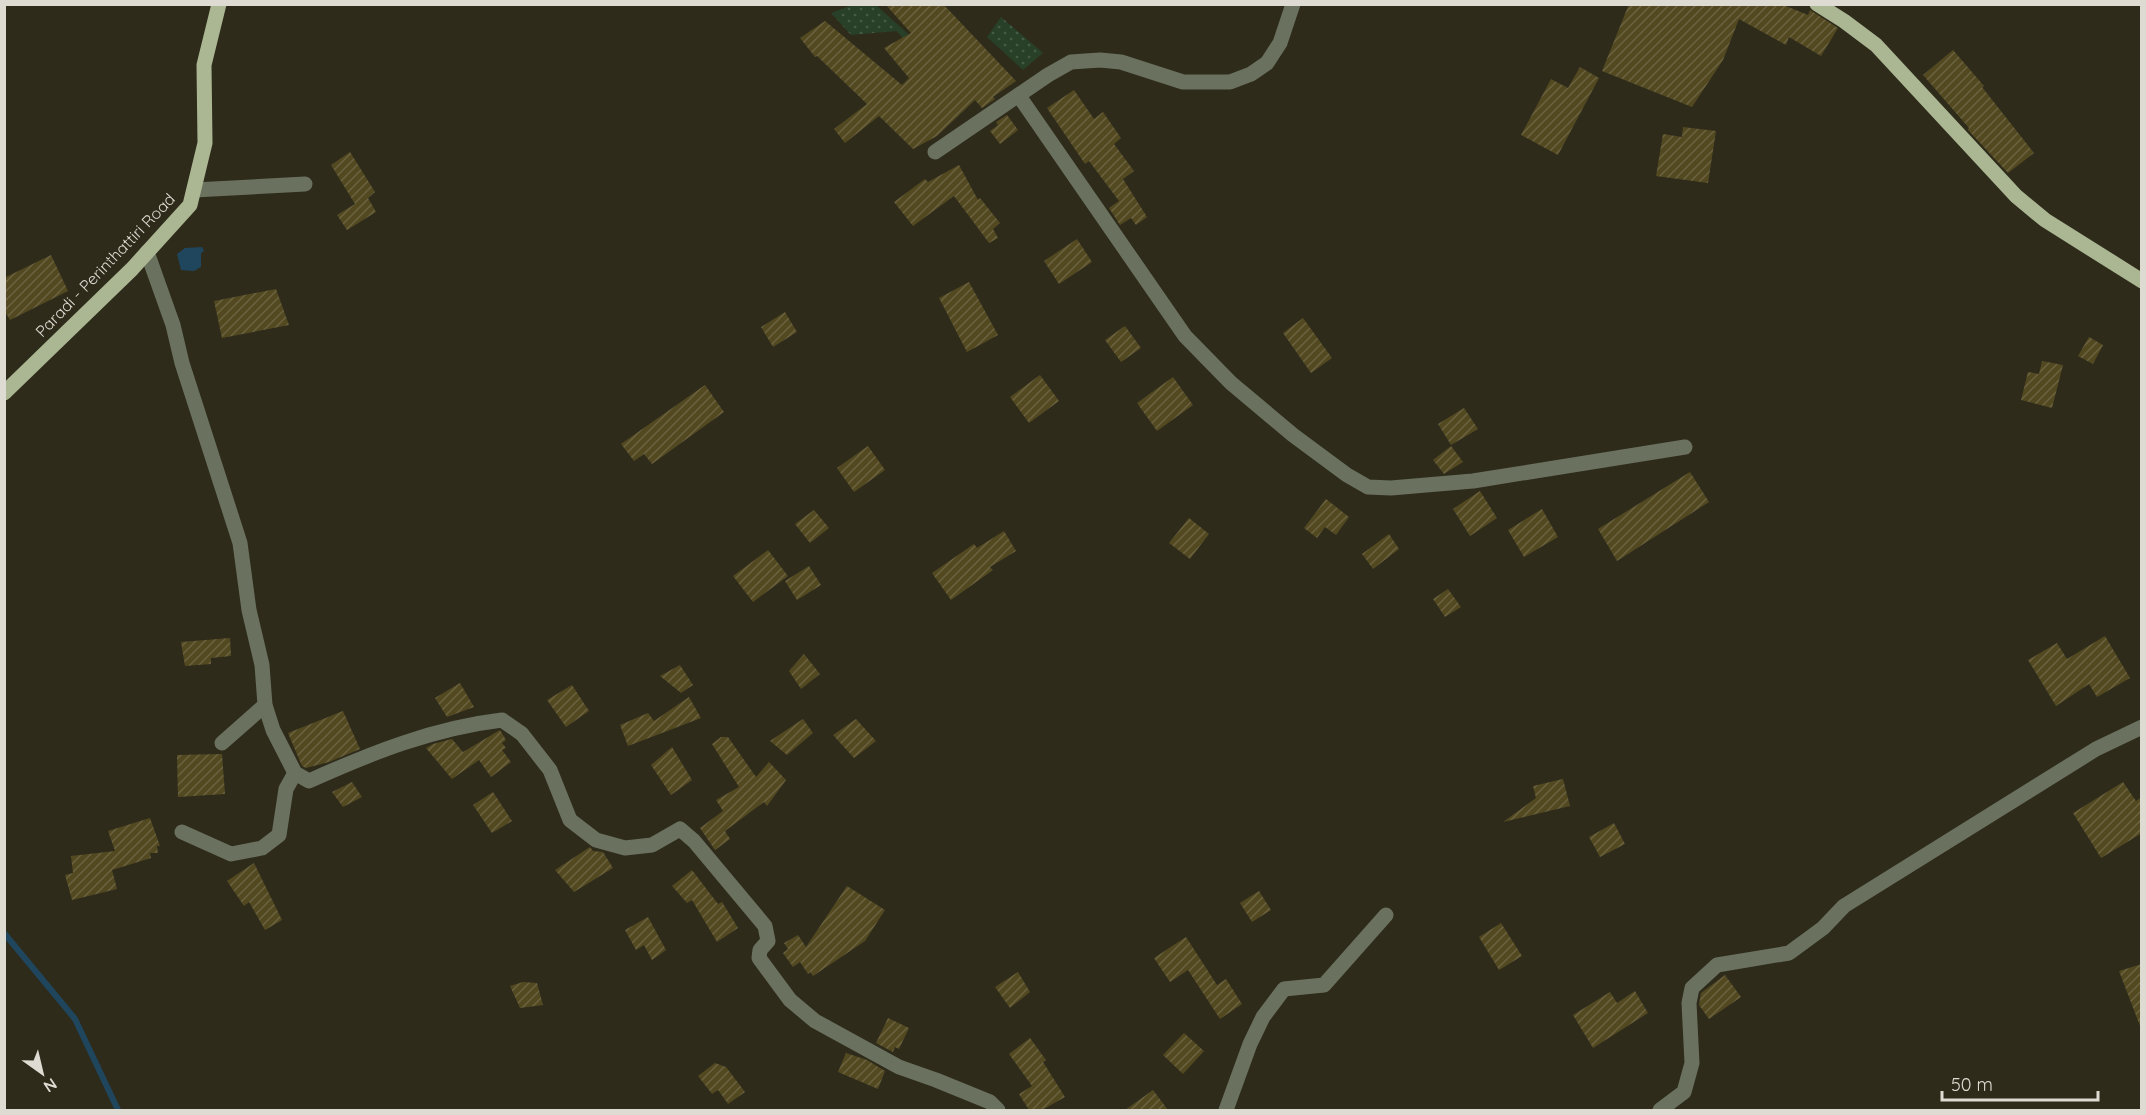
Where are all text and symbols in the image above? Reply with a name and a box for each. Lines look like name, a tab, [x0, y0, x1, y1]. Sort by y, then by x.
street label: Paradi - Perinthattiri Road	[31, 189, 179, 341]
north arrow	[12, 1043, 72, 1103]
scale bar	[1942, 1064, 2098, 1102]
text: 50 m	[1951, 1073, 1993, 1096]
text: N	[40, 1074, 61, 1097]

